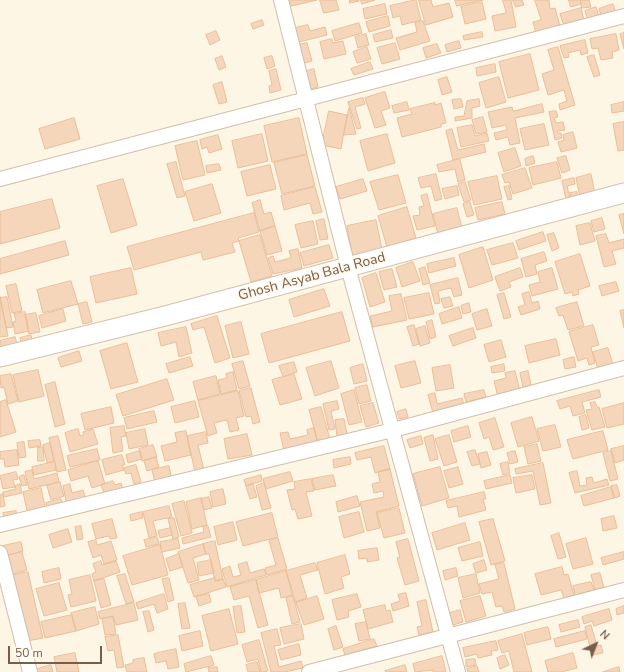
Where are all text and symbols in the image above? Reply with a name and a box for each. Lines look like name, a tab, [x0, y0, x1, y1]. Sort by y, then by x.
street label: Ghosh Asyab Bala Road	[237, 249, 387, 305]
north arrow	[576, 624, 616, 664]
text: N	[596, 627, 613, 643]
scale bar	[10, 638, 104, 664]
text: 50 m	[15, 645, 43, 661]

